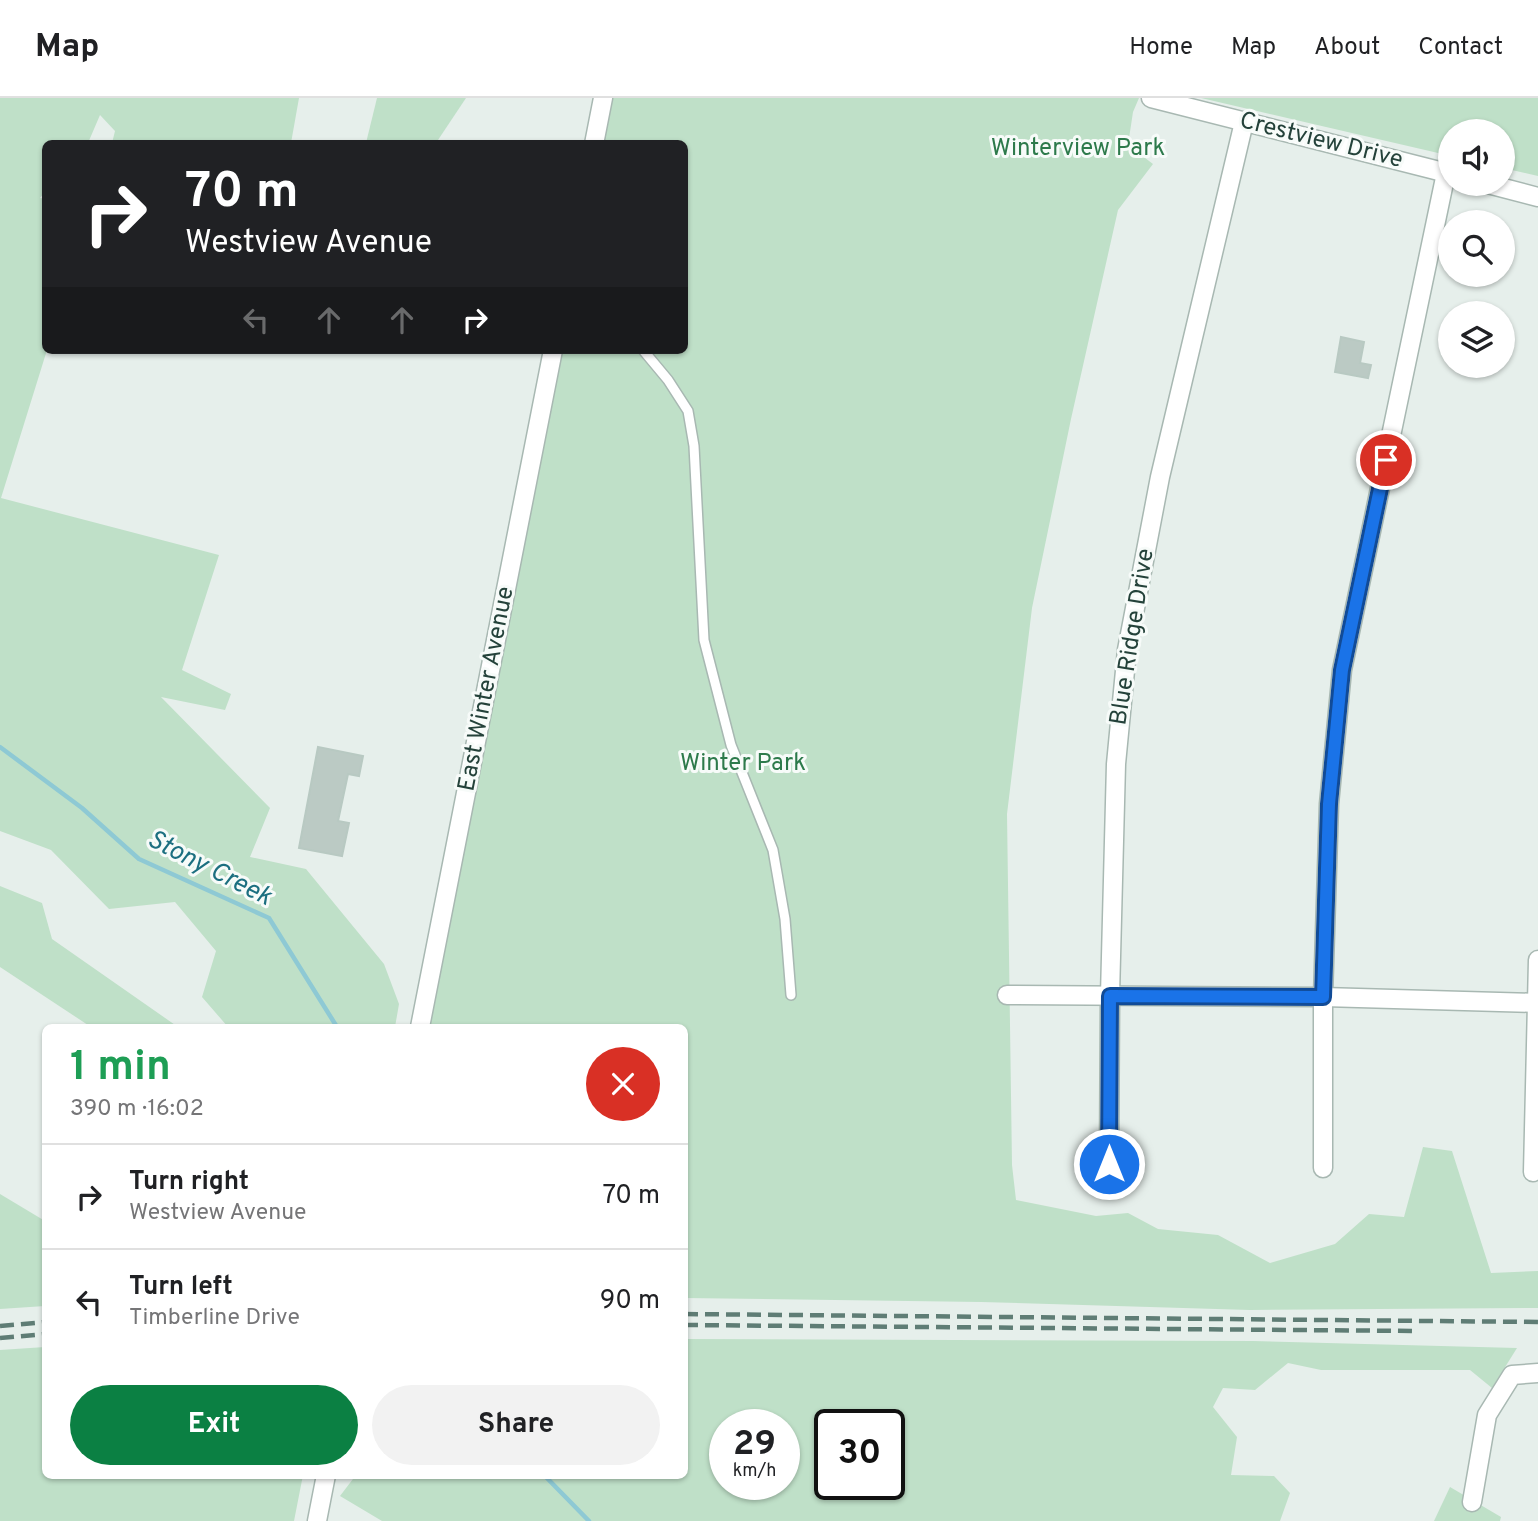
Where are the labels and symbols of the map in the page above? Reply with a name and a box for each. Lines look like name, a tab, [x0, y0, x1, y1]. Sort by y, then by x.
street label: Crestview Drive	[1236, 106, 1406, 176]
park label: Winterview Park	[991, 134, 1165, 164]
pin	[1356, 430, 1416, 490]
street label: Blue Ridge Drive	[1104, 547, 1162, 727]
street label: East Winter Avenue	[452, 584, 522, 794]
park label: Winter Park	[680, 749, 806, 779]
water label: Stony Creek	[141, 824, 278, 915]
position arrow	[1072, 1127, 1146, 1201]
speed limit sign: 30	[814, 1409, 905, 1500]

